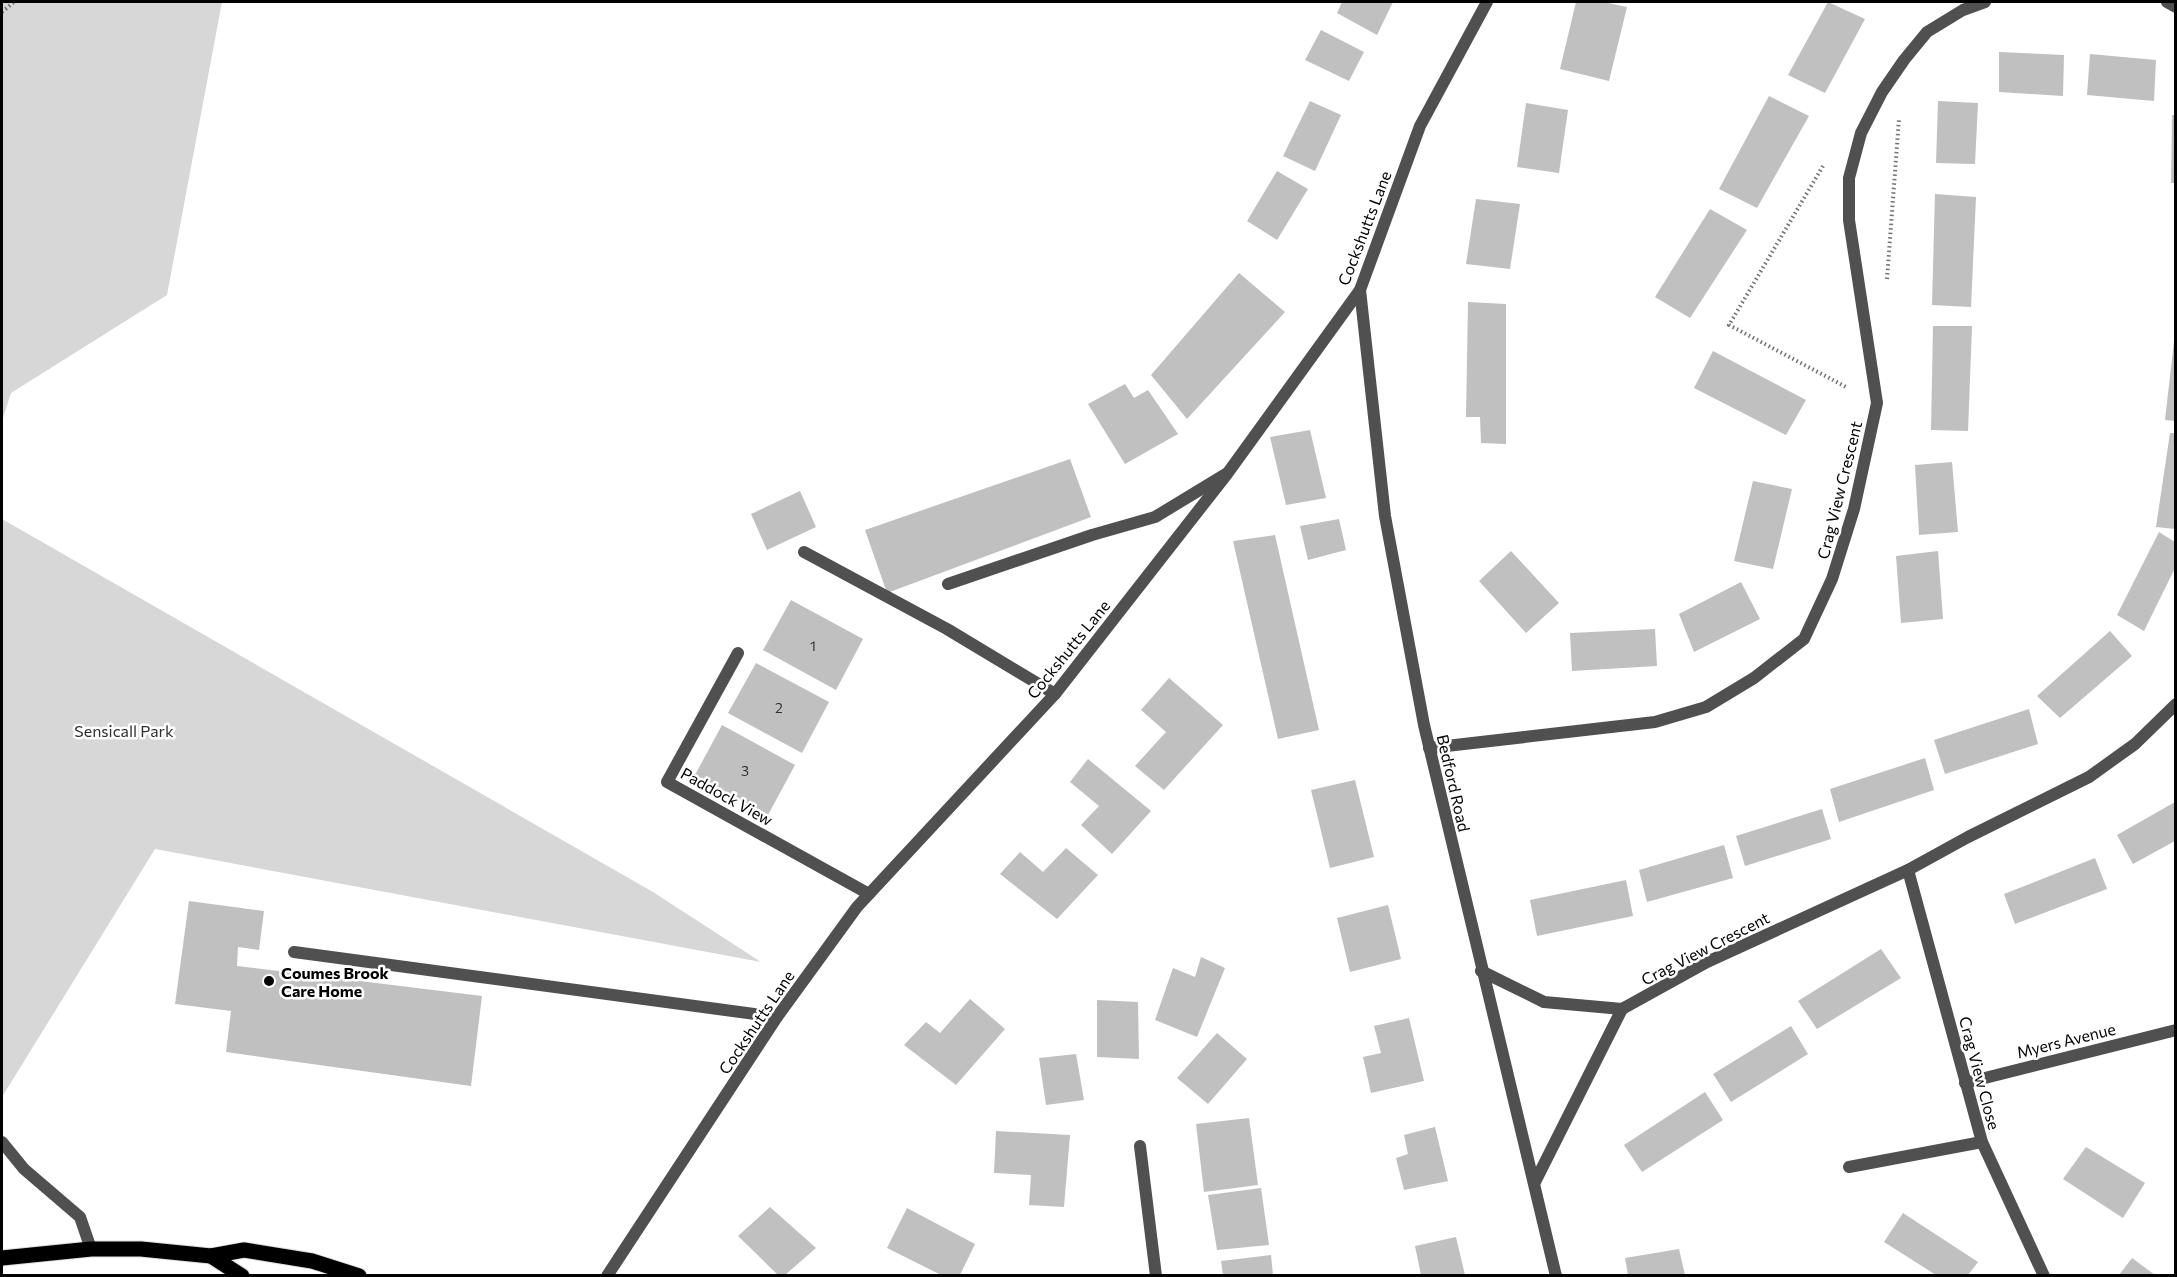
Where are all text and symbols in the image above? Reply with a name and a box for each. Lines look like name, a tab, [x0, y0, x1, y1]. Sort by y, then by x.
street label: Cockshutts Lane	[1333, 168, 1395, 288]
street label: Crag View Crescent	[1813, 419, 1865, 561]
street label: Cockshutts Lane	[1023, 596, 1113, 702]
house number: 1	[810, 637, 816, 654]
house number: 2	[775, 699, 783, 716]
park label: Sensicall Park	[74, 721, 174, 740]
street label: Bedford Road	[1434, 732, 1474, 834]
house number: 3	[741, 762, 749, 779]
street label: Paddock View	[678, 763, 776, 829]
street label: Crag View Crescent	[1638, 907, 1773, 989]
place label: Coumes Brook Care Home	[281, 963, 390, 1000]
street label: Cockshutts Lane	[714, 966, 798, 1078]
marker: Coumes Brook Care Home	[262, 974, 276, 988]
street label: Crag View Close	[1956, 1014, 2004, 1132]
street label: Myers Avenue	[2015, 1019, 2117, 1061]

